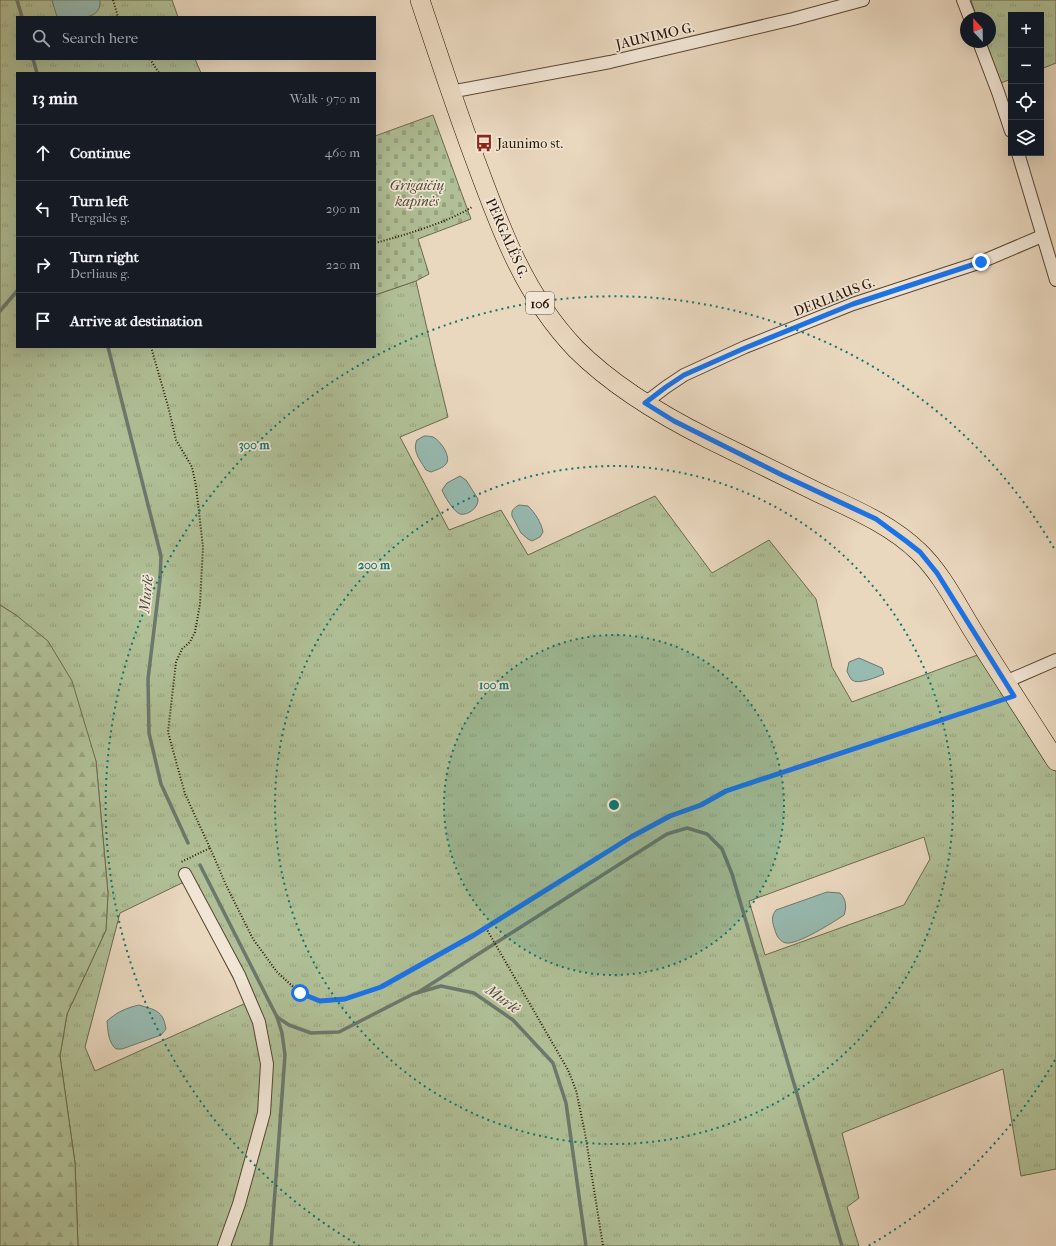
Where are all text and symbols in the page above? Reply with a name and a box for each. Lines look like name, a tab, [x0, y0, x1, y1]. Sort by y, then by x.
north arrow	[960, 12, 996, 48]
map controls	[1008, 12, 1044, 156]
button: +	[1008, 12, 1044, 48]
search box	[16, 16, 376, 60]
street label: JAUNIMO G.	[613, 19, 696, 54]
icon: search	[30, 27, 52, 49]
text: Search here	[62, 29, 138, 47]
button: −	[1008, 48, 1044, 84]
button: locate	[1008, 84, 1044, 120]
text: 13 min	[32, 88, 78, 108]
text: Walk · 970 m	[290, 91, 360, 106]
button: layers	[1008, 120, 1044, 156]
bus stop icon: Jaunimo st.	[474, 133, 494, 153]
place label: Jaunimo st.	[496, 135, 563, 152]
icon: ahead	[32, 142, 54, 164]
text: Continue	[70, 144, 130, 162]
text: 460 m	[325, 145, 360, 160]
park label: Grigaičių kapinės	[390, 177, 444, 210]
text: Turn left	[70, 192, 128, 210]
street label: PERGALĖS G.	[482, 196, 532, 281]
icon: left	[32, 198, 54, 220]
text: 290 m	[326, 201, 360, 216]
text: Pergalės g.	[70, 210, 129, 225]
text: Turn right	[70, 248, 139, 266]
route end	[972, 253, 990, 271]
icon: right	[32, 254, 54, 276]
text: 220 m	[326, 257, 360, 272]
text: Derliaus g.	[70, 266, 130, 281]
street label: DERLIAUS G.	[791, 274, 877, 320]
road number: 106	[526, 292, 554, 314]
icon: arrive	[32, 310, 54, 332]
text: Arrive at destination	[70, 312, 202, 330]
text: 300 m	[239, 438, 270, 453]
text: 200 m	[358, 558, 391, 572]
water label: Murlė	[135, 573, 157, 615]
text: 100 m	[479, 678, 510, 692]
centre of rings	[607, 798, 621, 812]
water label: Murlė	[482, 980, 524, 1018]
route start	[291, 984, 309, 1002]

